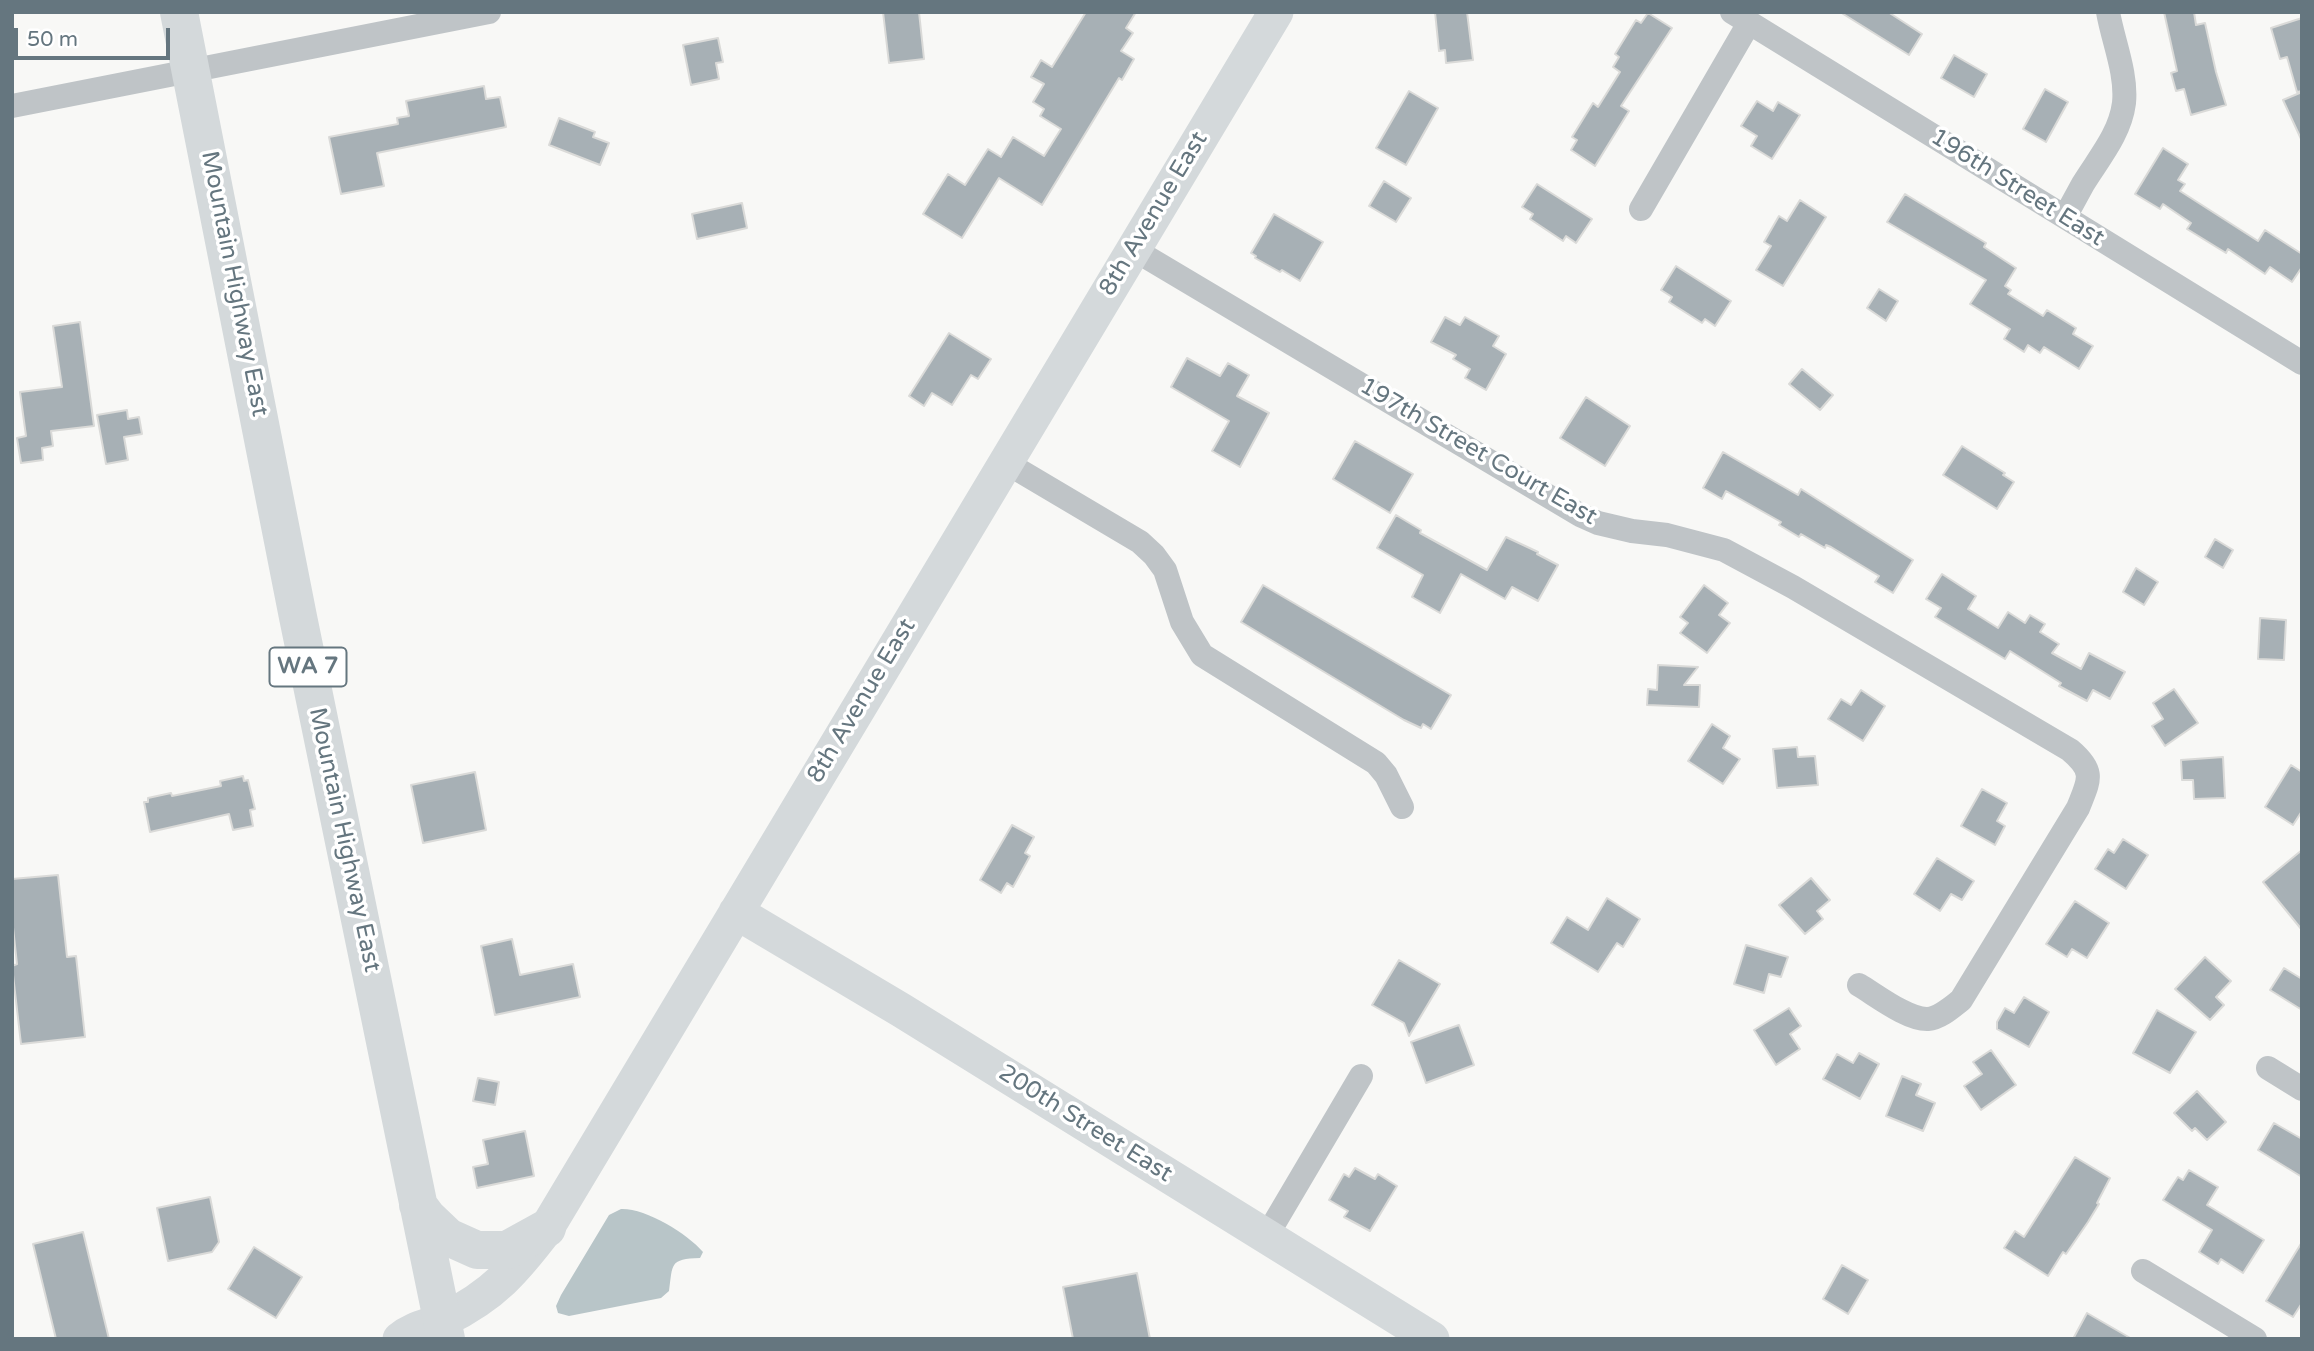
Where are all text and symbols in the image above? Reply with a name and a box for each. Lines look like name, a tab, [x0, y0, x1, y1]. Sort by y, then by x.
scale bar	[18, 14, 173, 58]
text: 50 m	[27, 27, 78, 52]
street label: 196th Street East	[1925, 123, 2109, 253]
street label: 8th Avenue East	[1094, 127, 1214, 301]
street label: Mountain Highway East	[194, 149, 274, 419]
street label: 197th Street Court East	[1354, 372, 1602, 532]
street label: 8th Avenue East	[802, 614, 922, 788]
road number: WA 7	[270, 648, 346, 687]
street label: Mountain Highway East	[302, 705, 386, 975]
street label: 200th Street East	[993, 1059, 1177, 1189]

